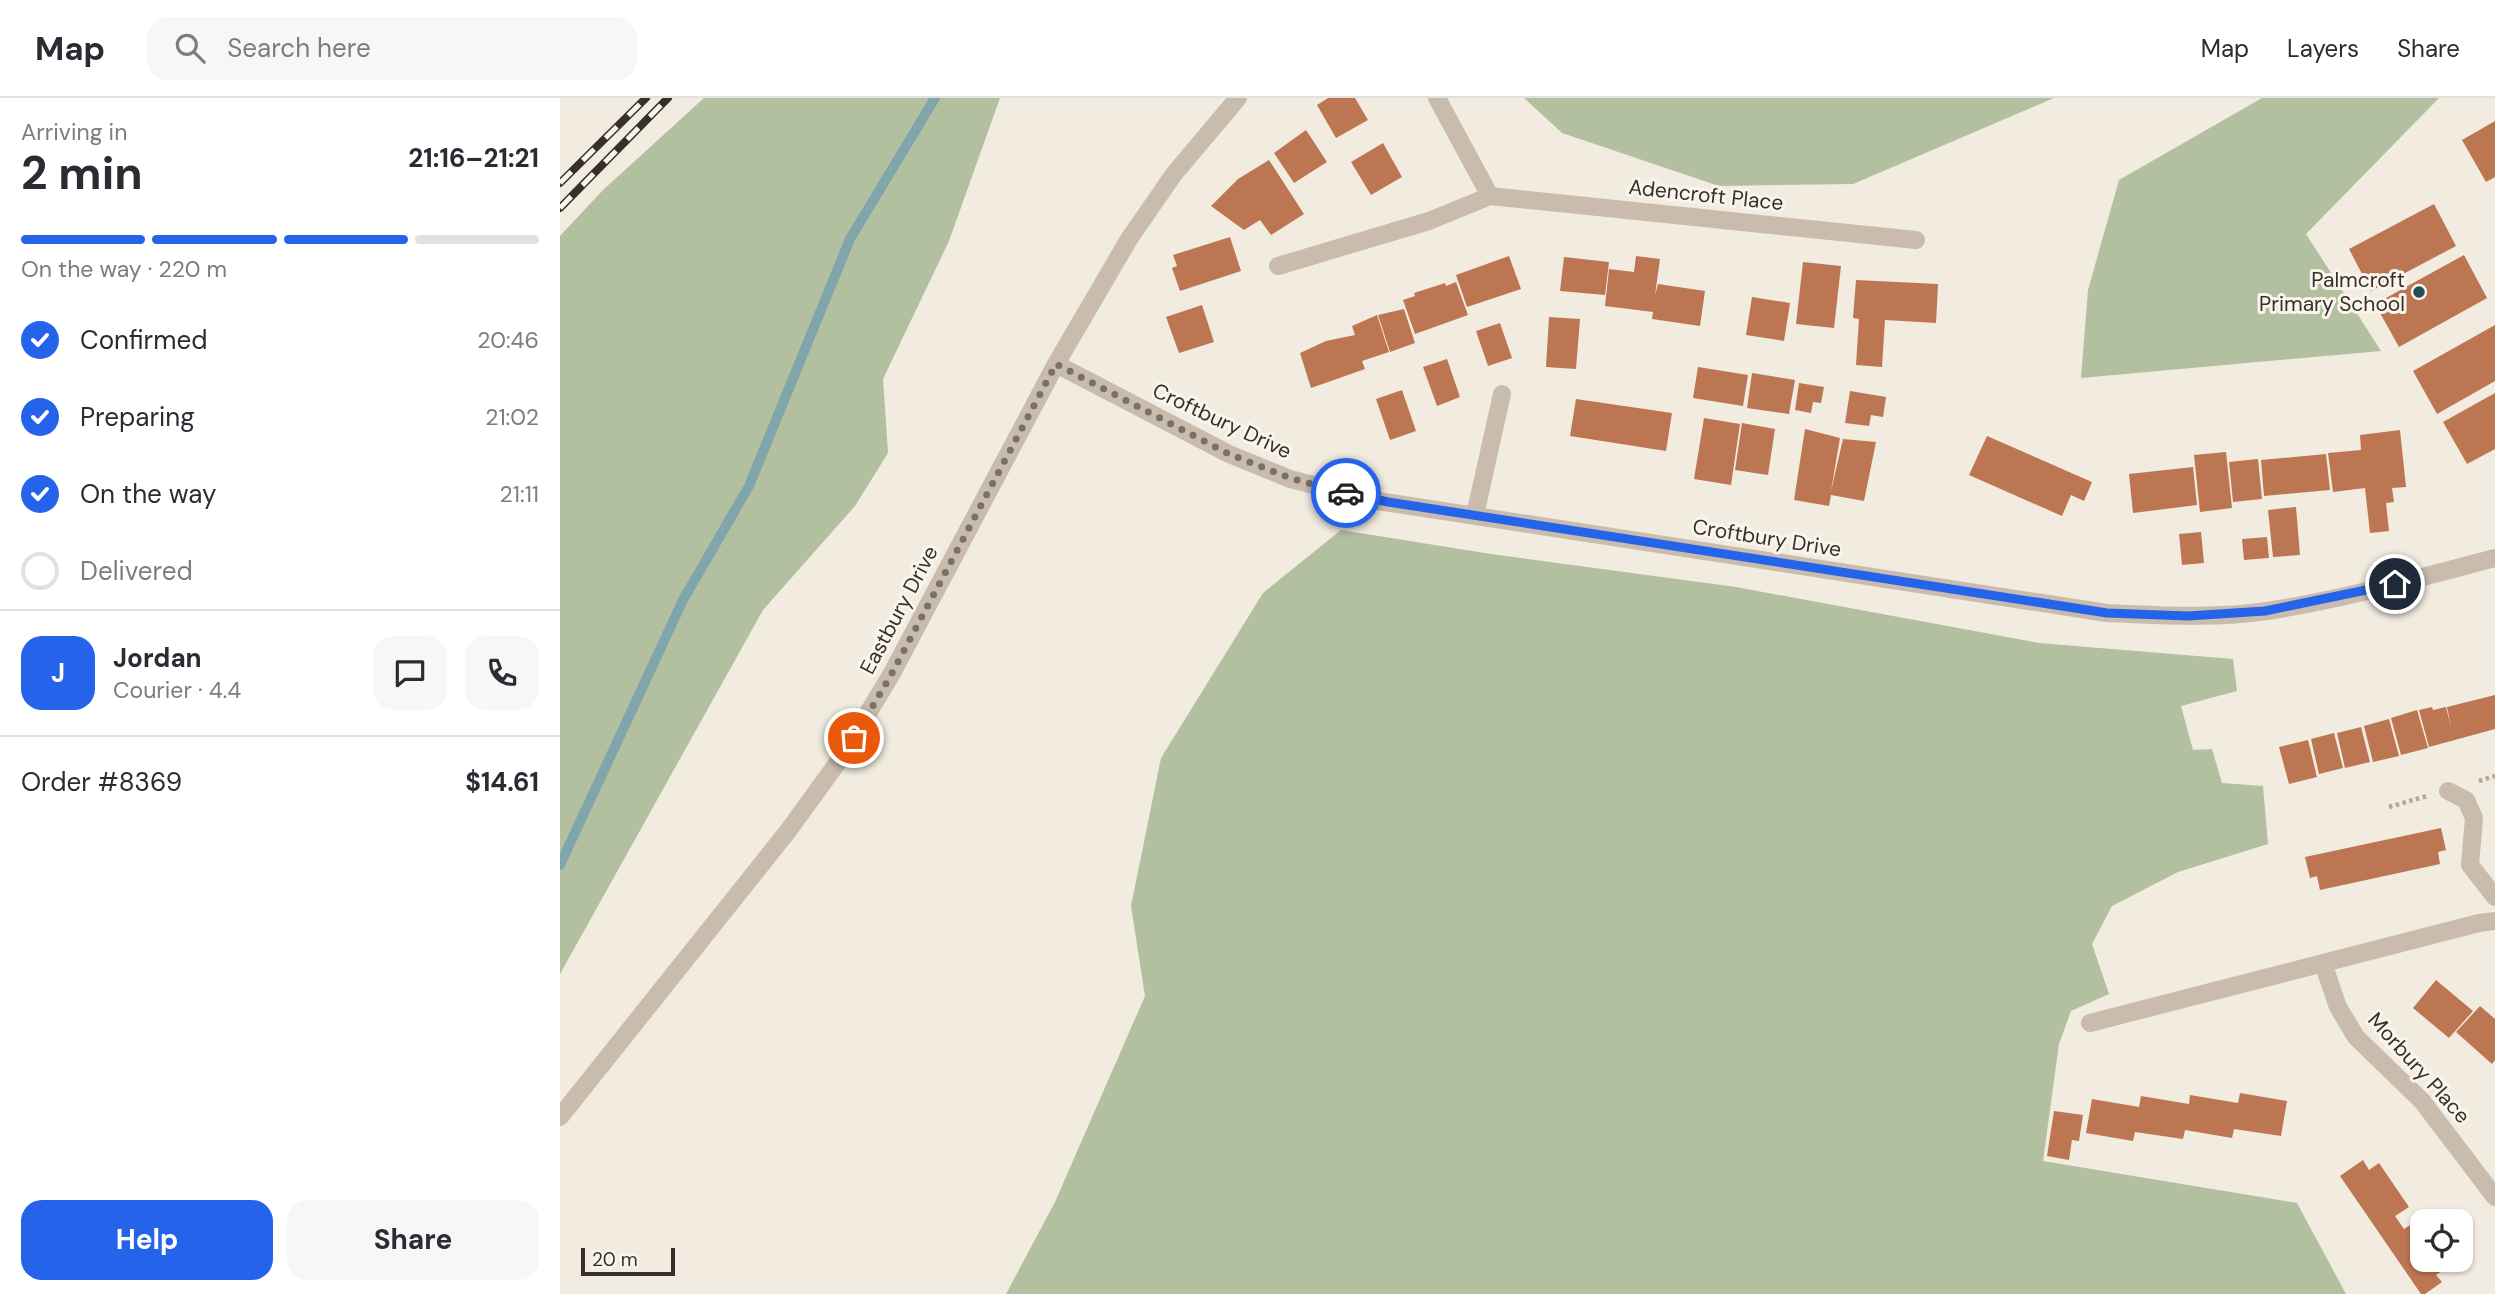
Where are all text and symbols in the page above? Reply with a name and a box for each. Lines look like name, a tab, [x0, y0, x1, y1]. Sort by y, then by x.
search box	[147, 17, 637, 80]
text: Map	[35, 27, 105, 70]
icon: search	[171, 29, 209, 67]
text: Search here	[227, 31, 371, 65]
text: Map	[2201, 33, 2249, 64]
text: Layers	[2287, 33, 2359, 64]
text: Share	[2397, 33, 2460, 64]
text: Arriving in	[21, 117, 127, 147]
text: 21:16–21:21	[408, 141, 539, 175]
text: 2 min	[21, 143, 143, 203]
street label: Adencroft Place	[1627, 173, 1785, 217]
text: On the way · 220 m	[21, 254, 227, 284]
place label: Palmcroft Primary School	[2259, 266, 2405, 318]
marker: Palmcroft Primary School	[2411, 284, 2427, 300]
icon: check	[21, 321, 59, 359]
text: Confirmed	[80, 323, 207, 357]
text: 20:46	[477, 325, 539, 355]
street label: Croftbury Drive	[1148, 377, 1296, 465]
icon: check	[21, 398, 59, 436]
text: Preparing	[80, 400, 195, 434]
text: 21:02	[485, 402, 539, 432]
courier	[1311, 458, 1381, 528]
icon: car	[1327, 474, 1365, 512]
icon: check	[21, 475, 59, 513]
text: On the way	[80, 477, 216, 511]
text: 21:11	[500, 479, 539, 509]
street label: Croftbury Drive	[1691, 512, 1843, 564]
street label: Eastbury Drive	[853, 541, 945, 679]
text: Delivered	[80, 554, 193, 588]
pin	[2365, 554, 2425, 614]
icon: home	[2376, 565, 2414, 603]
button: chat	[373, 636, 447, 710]
button: phone	[465, 636, 539, 710]
text: Jordan	[113, 641, 202, 675]
text: J	[51, 656, 65, 690]
text: Courier · 4.4	[113, 675, 241, 705]
pin	[824, 708, 884, 768]
icon: bag	[835, 719, 873, 757]
text: Order #8369	[21, 765, 182, 799]
text: $14.61	[465, 765, 539, 799]
street label: Morbury Place	[2362, 1006, 2476, 1130]
button: Help	[21, 1200, 273, 1280]
button: Share	[287, 1200, 539, 1280]
map controls	[2410, 1209, 2473, 1272]
button: locate	[2410, 1209, 2473, 1272]
scale bar	[581, 1245, 676, 1277]
text: 20 m	[592, 1247, 638, 1272]

